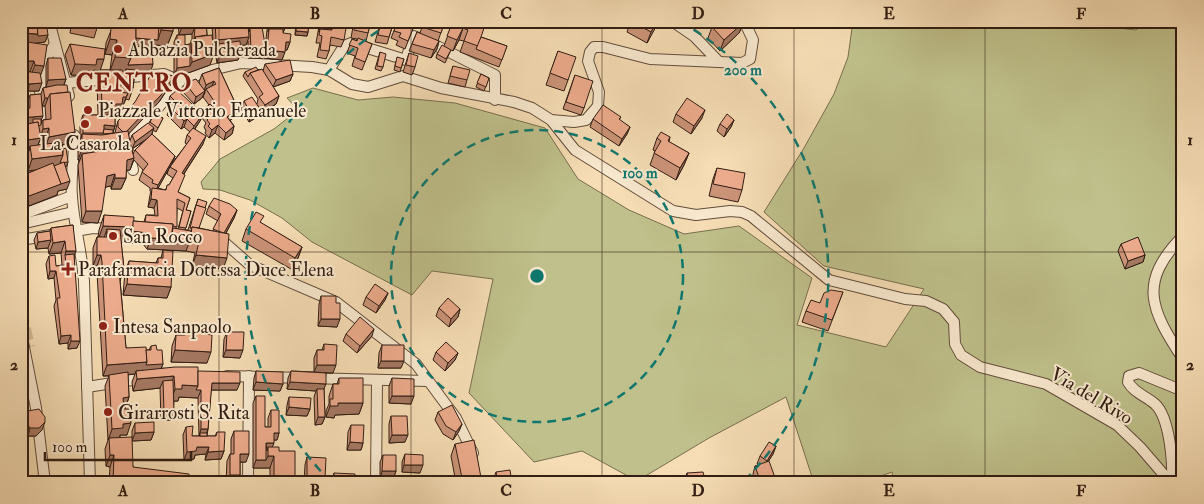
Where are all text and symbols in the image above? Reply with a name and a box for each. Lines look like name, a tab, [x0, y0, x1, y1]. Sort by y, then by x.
text: A	[117, 4, 129, 24]
text: B	[310, 4, 320, 24]
text: C	[500, 4, 512, 24]
text: D	[691, 4, 705, 24]
text: E	[883, 4, 895, 24]
text: F	[1076, 4, 1086, 24]
place label: Abbazia Pulcherada	[127, 38, 276, 62]
marker: Abbazia Pulcherada	[112, 43, 124, 55]
text: 200 m	[724, 61, 762, 80]
district label: CENTRO	[76, 68, 192, 99]
place label: Piazzale Vittorio Emanuele	[98, 99, 306, 123]
marker: Piazzale Vittorio Emanuele	[82, 104, 94, 116]
marker: La Casarola	[79, 118, 91, 130]
text: 1	[11, 130, 17, 150]
text: 1	[1187, 130, 1193, 150]
place label: La Casarola	[40, 132, 130, 156]
text: 100 m	[622, 164, 658, 183]
place label: San Rocco	[123, 225, 202, 249]
marker: San Rocco	[107, 230, 119, 242]
place label: Parafarmacia Dott.ssa Duce Elena	[78, 258, 334, 282]
marker: Parafarmacia Dott.ssa Duce Elena	[62, 263, 74, 275]
centre of rings	[528, 267, 546, 285]
place label: Intesa Sanpaolo	[113, 315, 231, 340]
marker: Intesa Sanpaolo	[97, 320, 109, 332]
text: 2	[10, 355, 18, 375]
text: 2	[1186, 355, 1194, 375]
street label: Via del Rivo	[1046, 362, 1137, 430]
place label: Girarrosti S. Rita	[118, 401, 250, 425]
marker: Girarrosti S. Rita	[102, 406, 114, 418]
scale bar	[45, 429, 191, 461]
text: 100 m	[52, 438, 88, 457]
text: A	[117, 481, 129, 501]
text: B	[310, 481, 320, 501]
text: C	[500, 481, 512, 501]
text: D	[691, 481, 705, 501]
text: E	[883, 481, 895, 501]
text: F	[1076, 481, 1086, 501]

